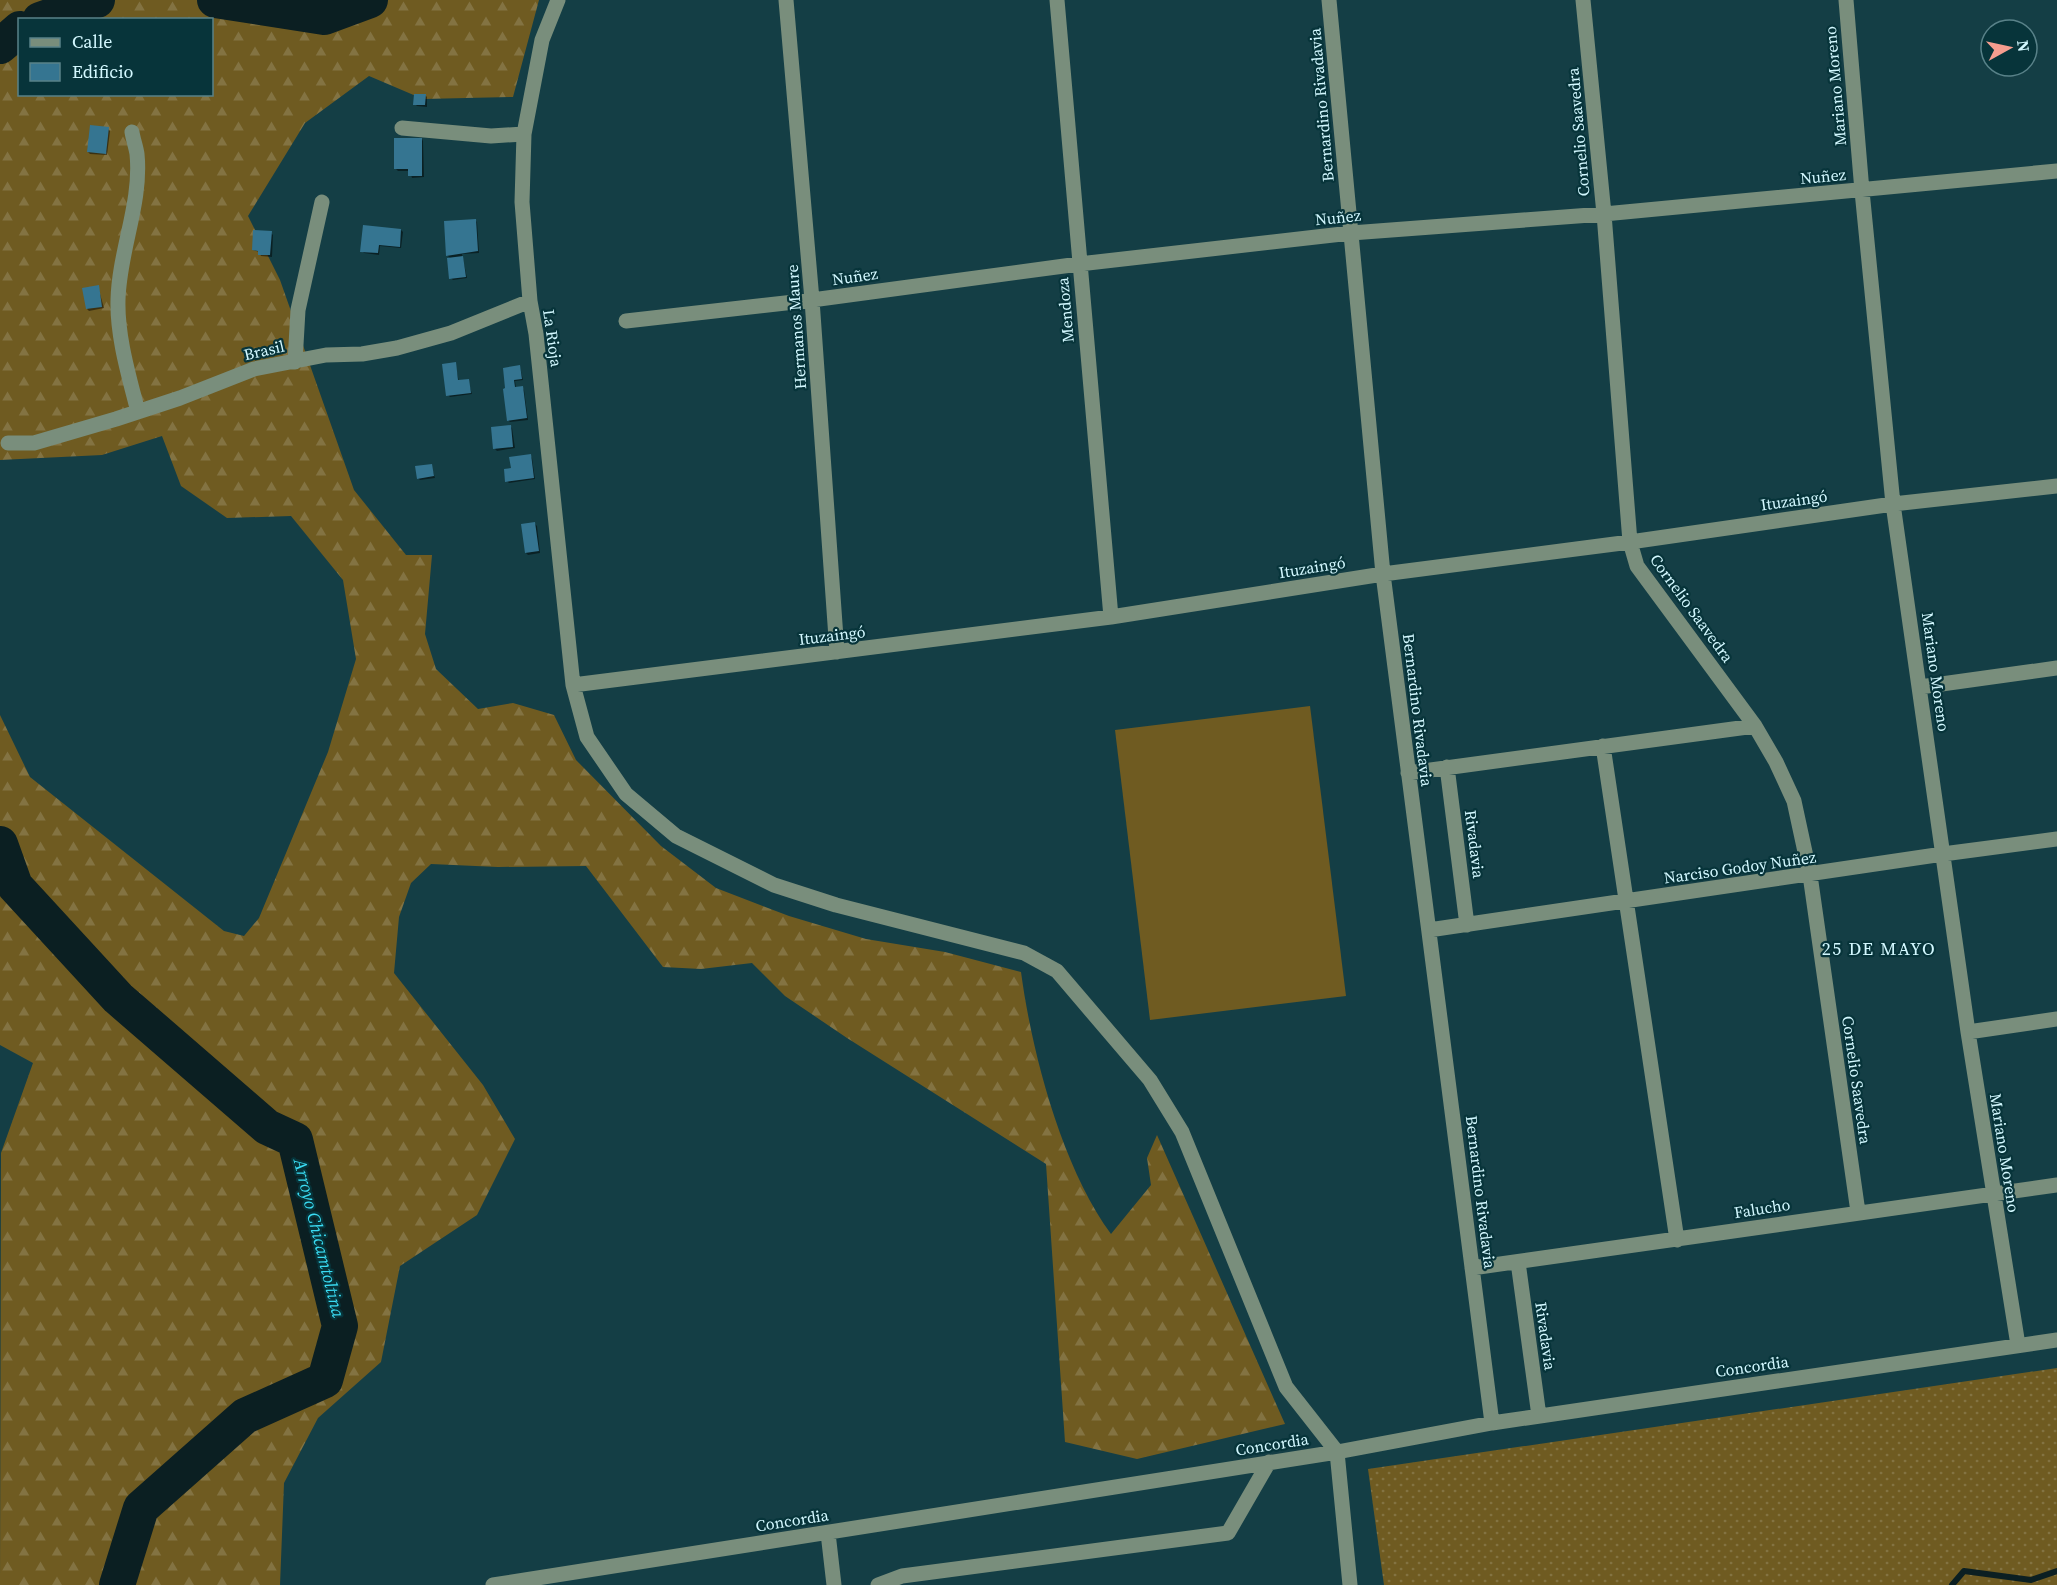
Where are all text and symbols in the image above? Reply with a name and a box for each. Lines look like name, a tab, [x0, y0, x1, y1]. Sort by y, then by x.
legend	[18, 18, 213, 96]
north arrow	[1979, 18, 2039, 78]
street label: Mariano Moreno	[1819, 25, 1851, 147]
street label: Bernardino Rivadavia	[1303, 26, 1339, 183]
text: Calle	[72, 29, 112, 54]
text: N	[2012, 39, 2036, 54]
text: Edificio	[72, 59, 133, 84]
street label: Cornelio Saavedra	[1561, 66, 1595, 197]
street label: Nuñez	[1799, 163, 1847, 189]
street label: Nuñez	[1314, 204, 1362, 230]
street label: Nuñez	[831, 262, 879, 290]
street label: Hermanos Maure	[781, 264, 811, 390]
street label: Mendoza	[1051, 276, 1079, 343]
street label: La Rioja	[538, 308, 568, 369]
street label: Brasil	[241, 335, 287, 365]
street label: Ituzaingó	[1759, 484, 1829, 516]
street label: Cornelio Saavedra	[1645, 549, 1739, 667]
street label: Ituzaingó	[1277, 551, 1347, 583]
street label: Mariano Moreno	[1917, 611, 1955, 733]
street label: Ituzaingó	[797, 620, 867, 650]
street label: Bernardino Rivadavia	[1398, 632, 1438, 789]
street label: Rivadavia	[1460, 809, 1490, 880]
street label: Narciso Godoy Nuñez	[1662, 845, 1818, 889]
district label: 25 DE MAYO	[1822, 936, 1936, 961]
street label: Cornelio Saavedra	[1837, 1014, 1877, 1146]
street label: Mariano Moreno	[1985, 1092, 2025, 1214]
street label: Bernardino Rivadavia	[1461, 1114, 1501, 1271]
water label: Arroyo Chicamtoltina	[287, 1155, 352, 1321]
street label: Falucho	[1732, 1193, 1792, 1223]
street label: Rivadavia	[1530, 1300, 1562, 1372]
street label: Concordia	[1714, 1350, 1791, 1382]
street label: Concordia	[1234, 1427, 1311, 1461]
street label: Concordia	[754, 1503, 831, 1537]

